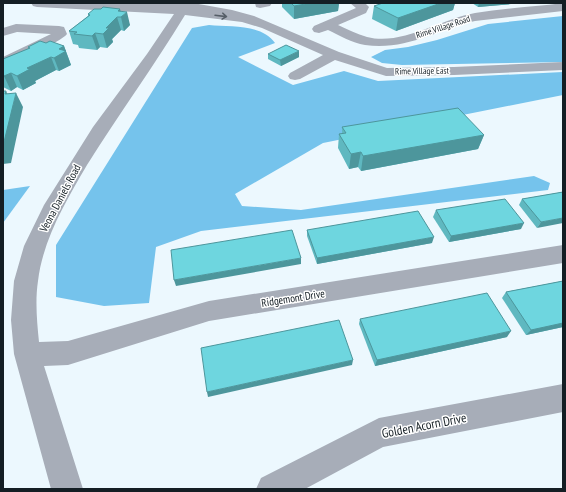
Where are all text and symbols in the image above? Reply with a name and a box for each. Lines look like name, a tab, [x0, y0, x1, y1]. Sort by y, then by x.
one-way arrow	[214, 12, 227, 19]
street label: Rime Village Road	[414, 13, 471, 40]
street label: Rime Village East	[395, 65, 450, 76]
street label: Veona Daniels Road	[36, 162, 84, 235]
street label: Ridgemont Drive	[260, 286, 326, 310]
street label: Golden Acorn Drive	[380, 409, 468, 442]

